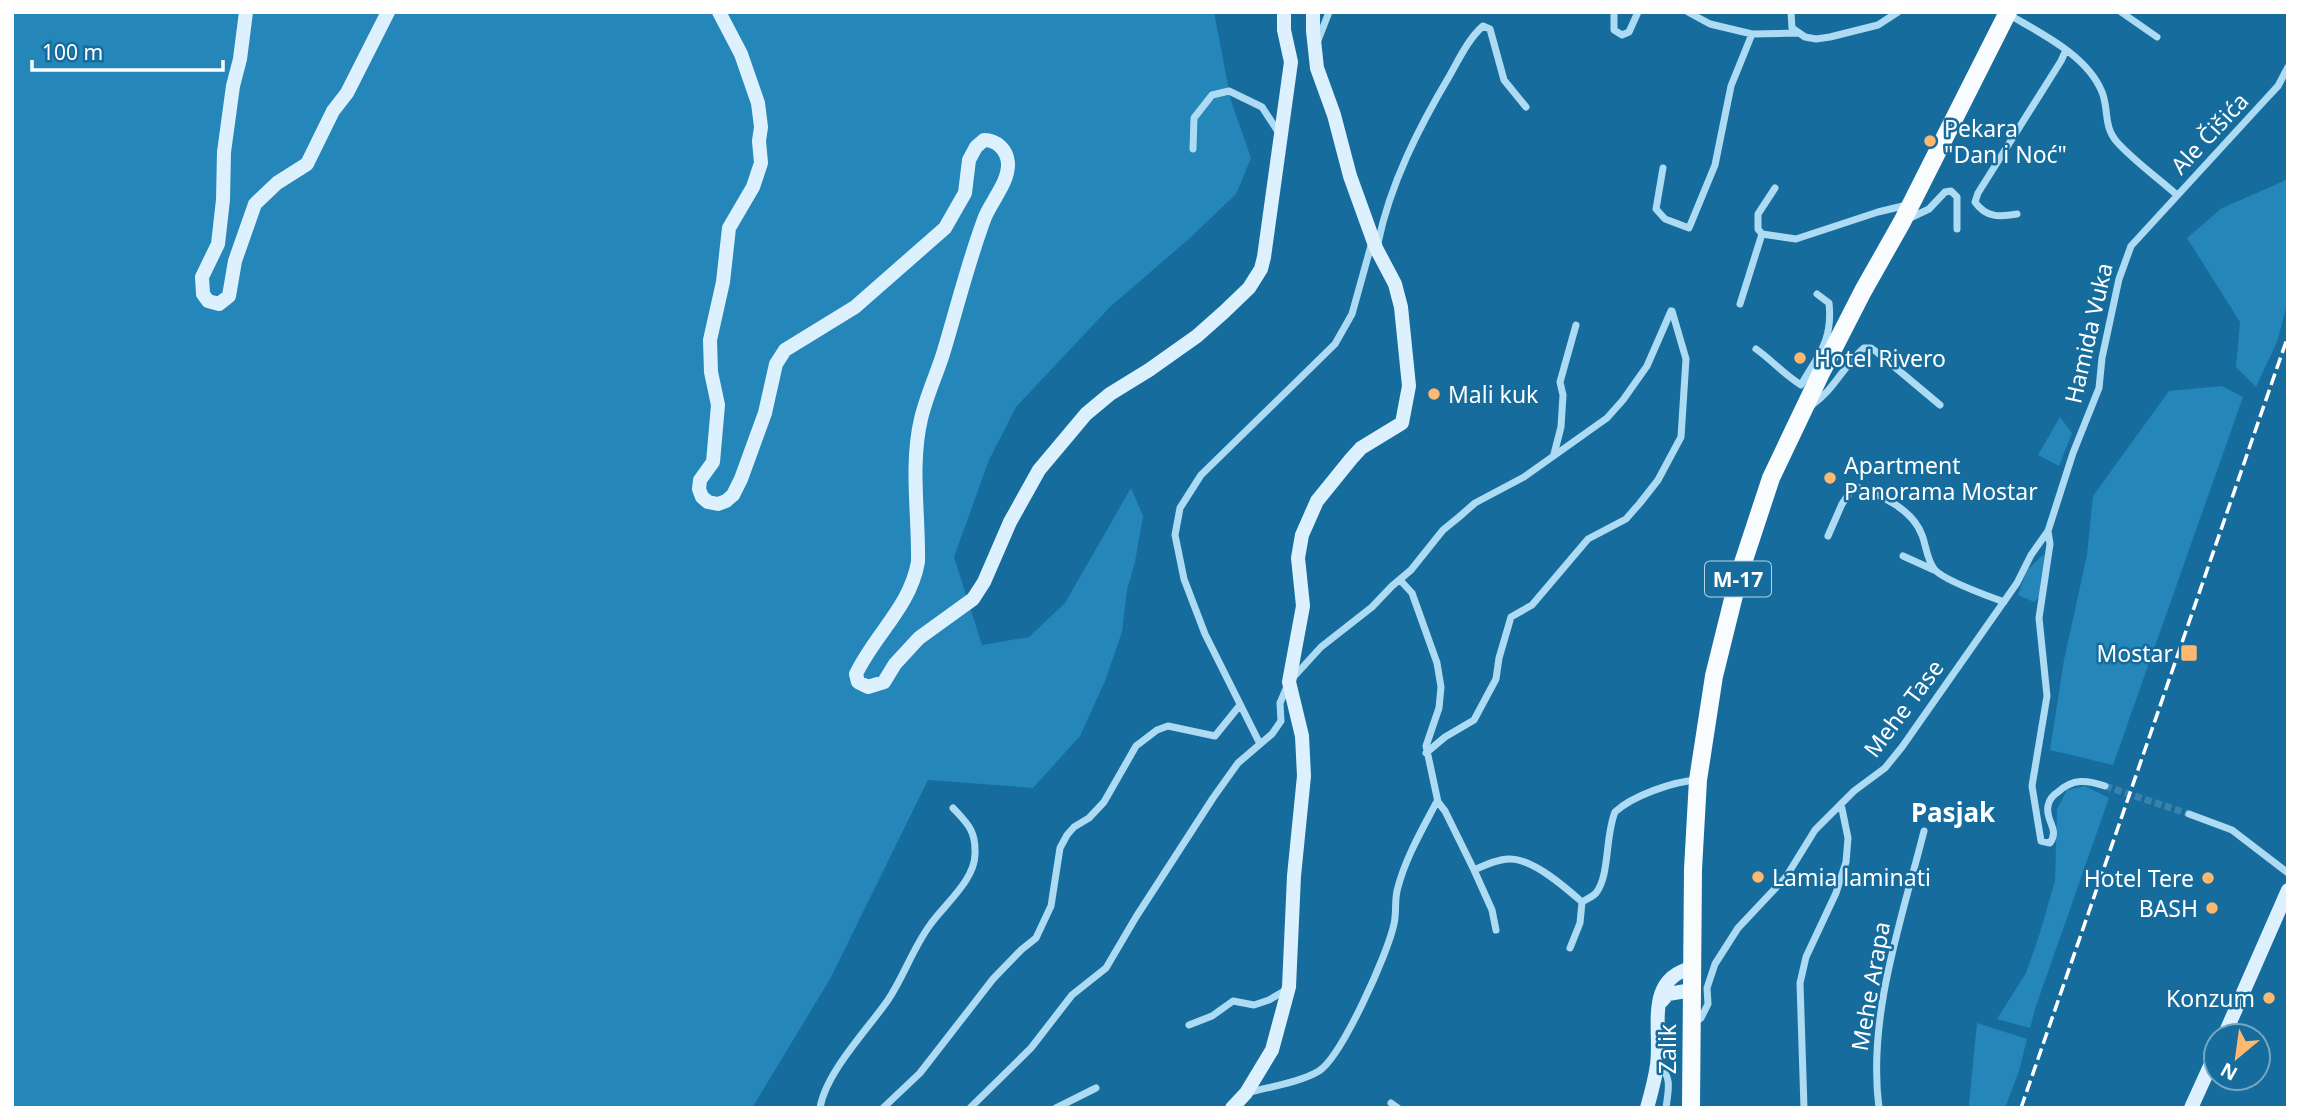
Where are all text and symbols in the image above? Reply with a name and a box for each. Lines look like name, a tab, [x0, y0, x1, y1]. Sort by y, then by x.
scale bar	[32, 28, 222, 72]
text: 100 m	[42, 38, 103, 66]
street label: Ale Čišića	[2163, 85, 2255, 181]
place label: Pekara "Dan i Noć"	[1944, 112, 2067, 170]
marker: Pekara "Dan i Noć"	[1922, 133, 1938, 149]
street label: Hamida Vuka	[2056, 260, 2120, 406]
place label: Hotel Rivero	[1814, 342, 1946, 374]
marker: Hotel Rivero	[1792, 350, 1808, 366]
place label: Mali kuk	[1448, 378, 1539, 410]
marker: Mali kuk	[1426, 386, 1442, 402]
place label: Apartment Panorama Mostar	[1844, 449, 2038, 507]
marker: Apartment Panorama Mostar	[1822, 470, 1838, 486]
road number: M-17	[1705, 562, 1771, 596]
place label: Mostar	[2097, 637, 2173, 669]
marker: Mostar	[2179, 643, 2199, 663]
street label: Mehe Tase	[1856, 653, 1950, 763]
district label: Pasjak	[1911, 794, 1996, 830]
place label: Lamia laminati	[1772, 861, 1931, 893]
place label: Hotel Tere	[2084, 862, 2194, 894]
marker: Lamia laminati	[1750, 869, 1766, 885]
marker: Hotel Tere	[2200, 870, 2216, 886]
place label: BASH	[2139, 892, 2198, 924]
marker: BASH	[2204, 900, 2220, 916]
street label: Mehe Arapa	[1843, 919, 1897, 1053]
place label: Konzum	[2166, 982, 2255, 1014]
marker: Konzum	[2261, 990, 2277, 1006]
north arrow	[2202, 1022, 2272, 1092]
street label: Zalik	[1651, 1023, 1683, 1074]
text: N	[2216, 1057, 2242, 1087]

